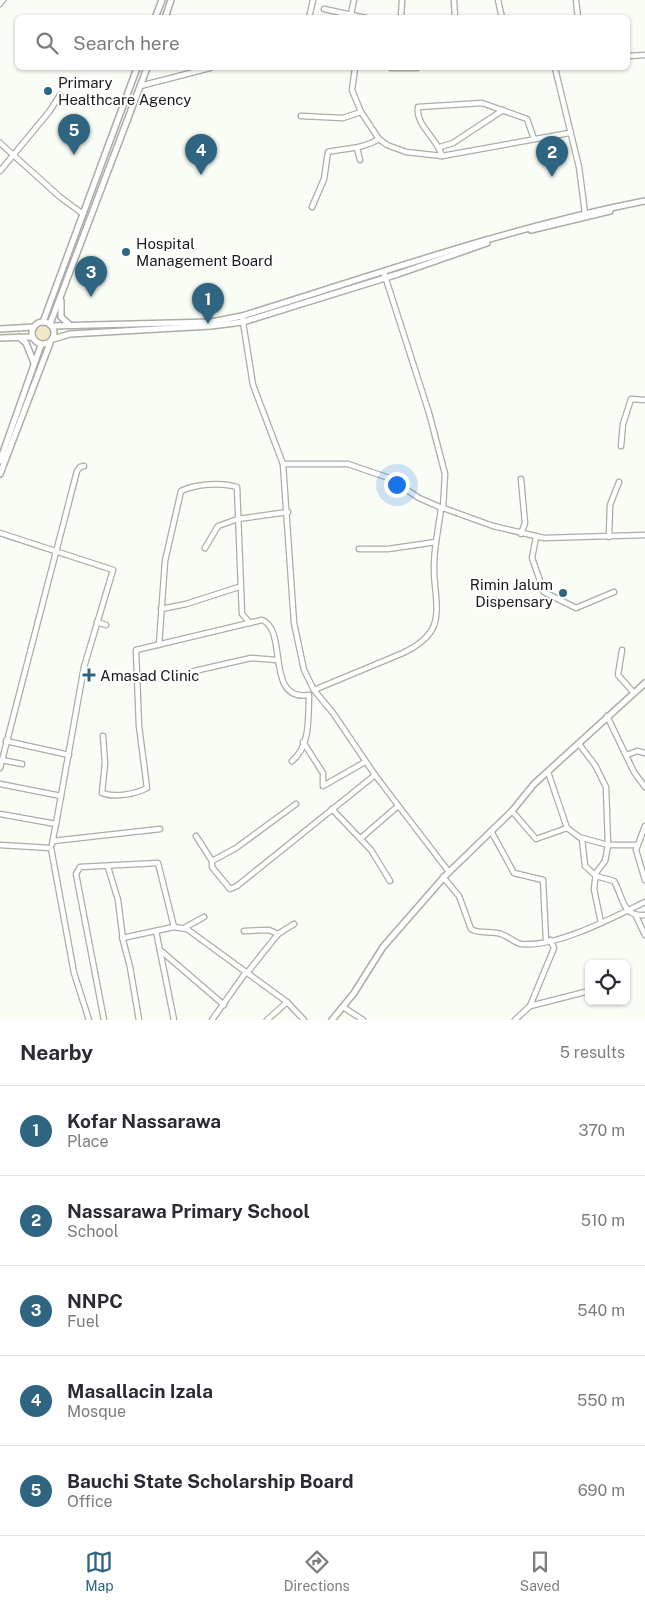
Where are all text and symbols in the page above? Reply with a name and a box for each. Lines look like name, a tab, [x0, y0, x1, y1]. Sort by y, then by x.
search box	[15, 15, 630, 70]
icon: search	[33, 29, 61, 57]
text: Search here	[73, 32, 180, 54]
place label: Primary Healthcare Agency	[58, 74, 191, 108]
marker: Primary Healthcare Agency	[42, 85, 54, 97]
pin: 5	[58, 114, 90, 155]
pin: 4	[185, 134, 217, 175]
pin: 2	[536, 136, 568, 177]
place label: Hospital Management Board	[136, 235, 273, 269]
marker: Hospital Management Board	[120, 246, 132, 258]
pin: 3	[75, 256, 107, 297]
pin: 1	[192, 283, 224, 324]
your location	[384, 472, 410, 498]
place label: Rimin Jalum Dispensary	[470, 576, 553, 610]
marker: Rimin Jalum Dispensary	[557, 587, 569, 599]
place label: Amasad Clinic	[100, 667, 199, 684]
marker: Amasad Clinic	[82, 668, 96, 682]
map controls	[585, 960, 630, 1005]
button: locate	[585, 960, 630, 1005]
text: Nearby	[20, 1040, 93, 1065]
text: 5 results	[560, 1043, 625, 1062]
text: Kofar Nassarawa	[67, 1110, 221, 1132]
text: 1	[33, 1121, 39, 1140]
text: 370 m	[578, 1121, 625, 1140]
text: Place	[67, 1132, 109, 1151]
text: Nassarawa Primary School	[67, 1200, 310, 1222]
text: 2	[31, 1211, 41, 1230]
text: 510 m	[581, 1211, 625, 1230]
text: School	[67, 1222, 118, 1241]
text: NNPC	[67, 1290, 123, 1312]
text: 3	[31, 1301, 41, 1320]
text: 540 m	[577, 1301, 625, 1320]
text: Fuel	[67, 1312, 100, 1331]
text: Masallacin Izala	[67, 1380, 213, 1402]
text: 4	[31, 1391, 41, 1410]
text: 550 m	[577, 1391, 625, 1410]
text: Mosque	[67, 1402, 126, 1421]
text: Bauchi State Scholarship Board	[67, 1470, 354, 1492]
text: 5	[31, 1481, 41, 1500]
text: 690 m	[578, 1481, 625, 1500]
text: Office	[67, 1492, 113, 1511]
tab: Map	[85, 1548, 114, 1594]
tab: Directions	[284, 1548, 350, 1594]
tab: Saved	[520, 1548, 560, 1594]

